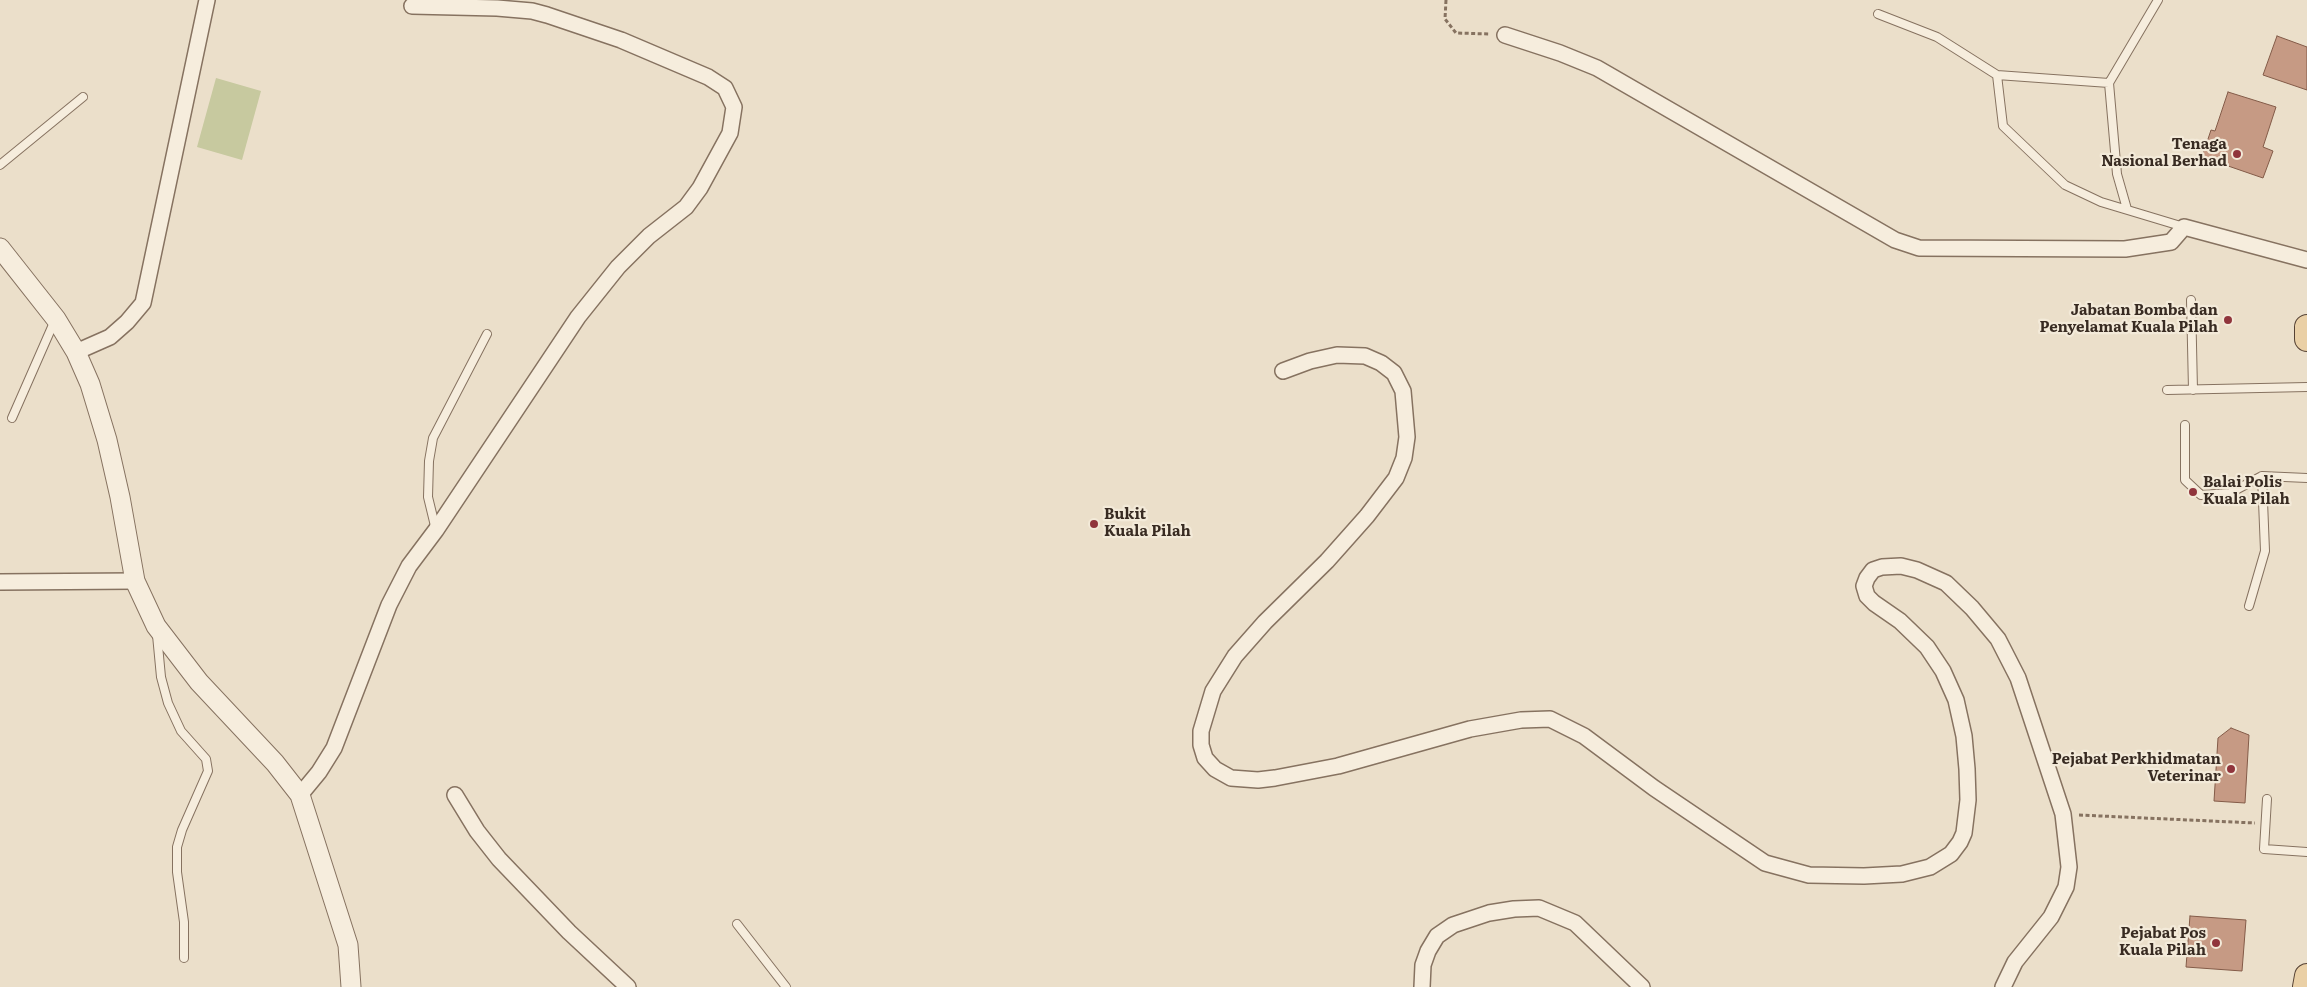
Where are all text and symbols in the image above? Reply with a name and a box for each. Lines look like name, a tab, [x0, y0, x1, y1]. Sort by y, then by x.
place label: Tenaga Nasional Berhad	[2101, 136, 2227, 171]
marker: Tenaga Nasional Berhad	[2231, 148, 2243, 160]
place label: Jabatan Bomba dan Penyelamat Kuala Pilah	[2040, 302, 2218, 337]
marker: Jabatan Bomba dan Penyelamat Kuala Pilah	[2222, 314, 2234, 326]
place label: Balai Polis Kuala Pilah	[2203, 474, 2290, 509]
marker: Balai Polis Kuala Pilah	[2187, 486, 2199, 498]
place label: Bukit Kuala Pilah	[1104, 506, 1191, 541]
marker: Bukit Kuala Pilah	[1088, 518, 1100, 530]
place label: Pejabat Perkhidmatan Veterinar	[2052, 751, 2221, 786]
marker: Pejabat Perkhidmatan Veterinar	[2225, 763, 2237, 775]
place label: Pejabat Pos Kuala Pilah	[2119, 925, 2206, 960]
marker: Pejabat Pos Kuala Pilah	[2210, 937, 2222, 949]

